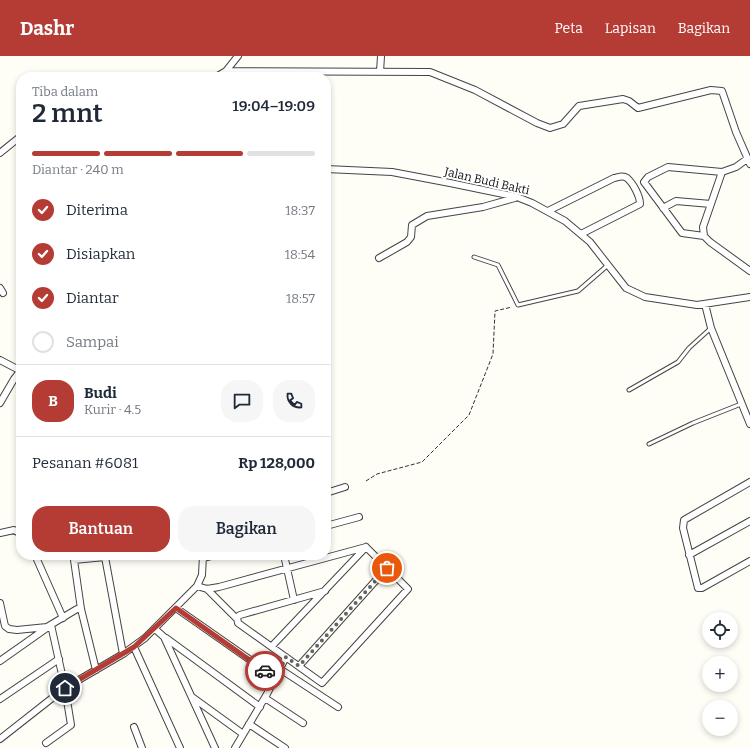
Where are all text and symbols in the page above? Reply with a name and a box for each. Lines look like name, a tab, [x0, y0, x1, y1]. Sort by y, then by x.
text: Dashr	[20, 17, 74, 40]
text: Peta	[554, 20, 583, 37]
text: Lapisan	[605, 20, 656, 37]
text: Bagikan	[678, 20, 730, 37]
text: Tiba dalam	[32, 84, 98, 99]
text: 19:04–19:09	[232, 97, 315, 115]
text: 2 mnt	[32, 98, 103, 129]
text: Diantar · 240 m	[32, 162, 124, 177]
street label: Jalan Budi Bakti	[442, 164, 531, 198]
icon: check	[32, 199, 54, 221]
text: Diterima	[66, 201, 128, 219]
text: 18:37	[285, 203, 315, 218]
icon: check	[32, 243, 54, 265]
text: Disiapkan	[66, 245, 135, 263]
text: 18:54	[285, 247, 315, 262]
icon: check	[32, 287, 54, 309]
text: Diantar	[66, 289, 119, 307]
text: 18:57	[286, 291, 315, 306]
text: Sampai	[66, 333, 119, 351]
button: chat	[221, 380, 263, 422]
button: phone	[273, 380, 315, 422]
text: Budi	[84, 384, 117, 402]
text: B	[48, 392, 58, 410]
text: Kurir · 4.5	[84, 402, 141, 417]
text: Pesanan #6081	[32, 454, 138, 472]
text: Rp 128,000	[238, 454, 315, 472]
button: Bantuan	[32, 506, 170, 552]
button: Bagikan	[178, 506, 315, 552]
pin	[370, 551, 404, 585]
icon: bag	[376, 557, 398, 579]
map controls	[702, 612, 738, 736]
button: locate	[702, 612, 738, 648]
courier	[245, 651, 285, 691]
button: +	[702, 656, 738, 692]
icon: car	[254, 660, 276, 682]
pin	[48, 671, 82, 705]
icon: home	[54, 677, 76, 699]
button: −	[702, 700, 738, 736]

